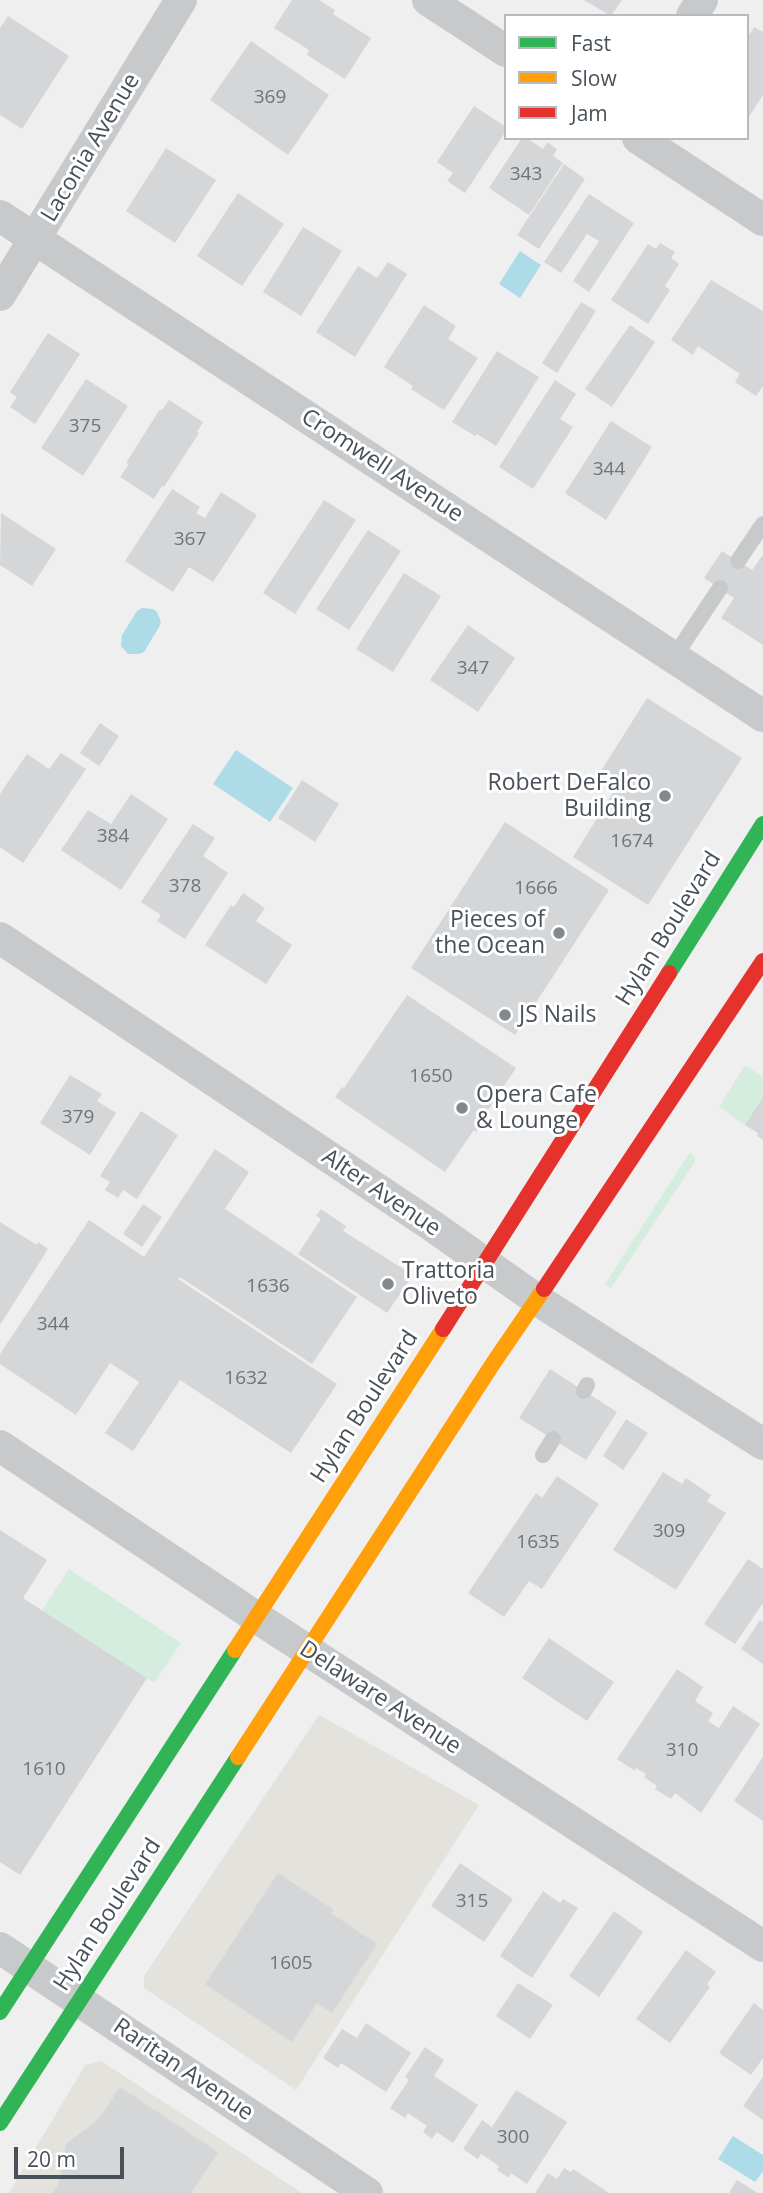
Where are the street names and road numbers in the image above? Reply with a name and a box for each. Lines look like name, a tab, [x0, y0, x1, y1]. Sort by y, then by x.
street label: Laconia Avenue	[36, 69, 146, 227]
street label: Cromwell Avenue	[296, 403, 468, 529]
street label: Hylan Boulevard	[611, 847, 727, 1011]
street label: Alter Avenue	[317, 1143, 445, 1243]
street label: Hylan Boulevard	[305, 1326, 425, 1488]
street label: Delaware Avenue	[294, 1635, 466, 1761]
street label: Hylan Boulevard	[48, 1834, 168, 1996]
street label: Raritan Avenue	[108, 2013, 258, 2127]

